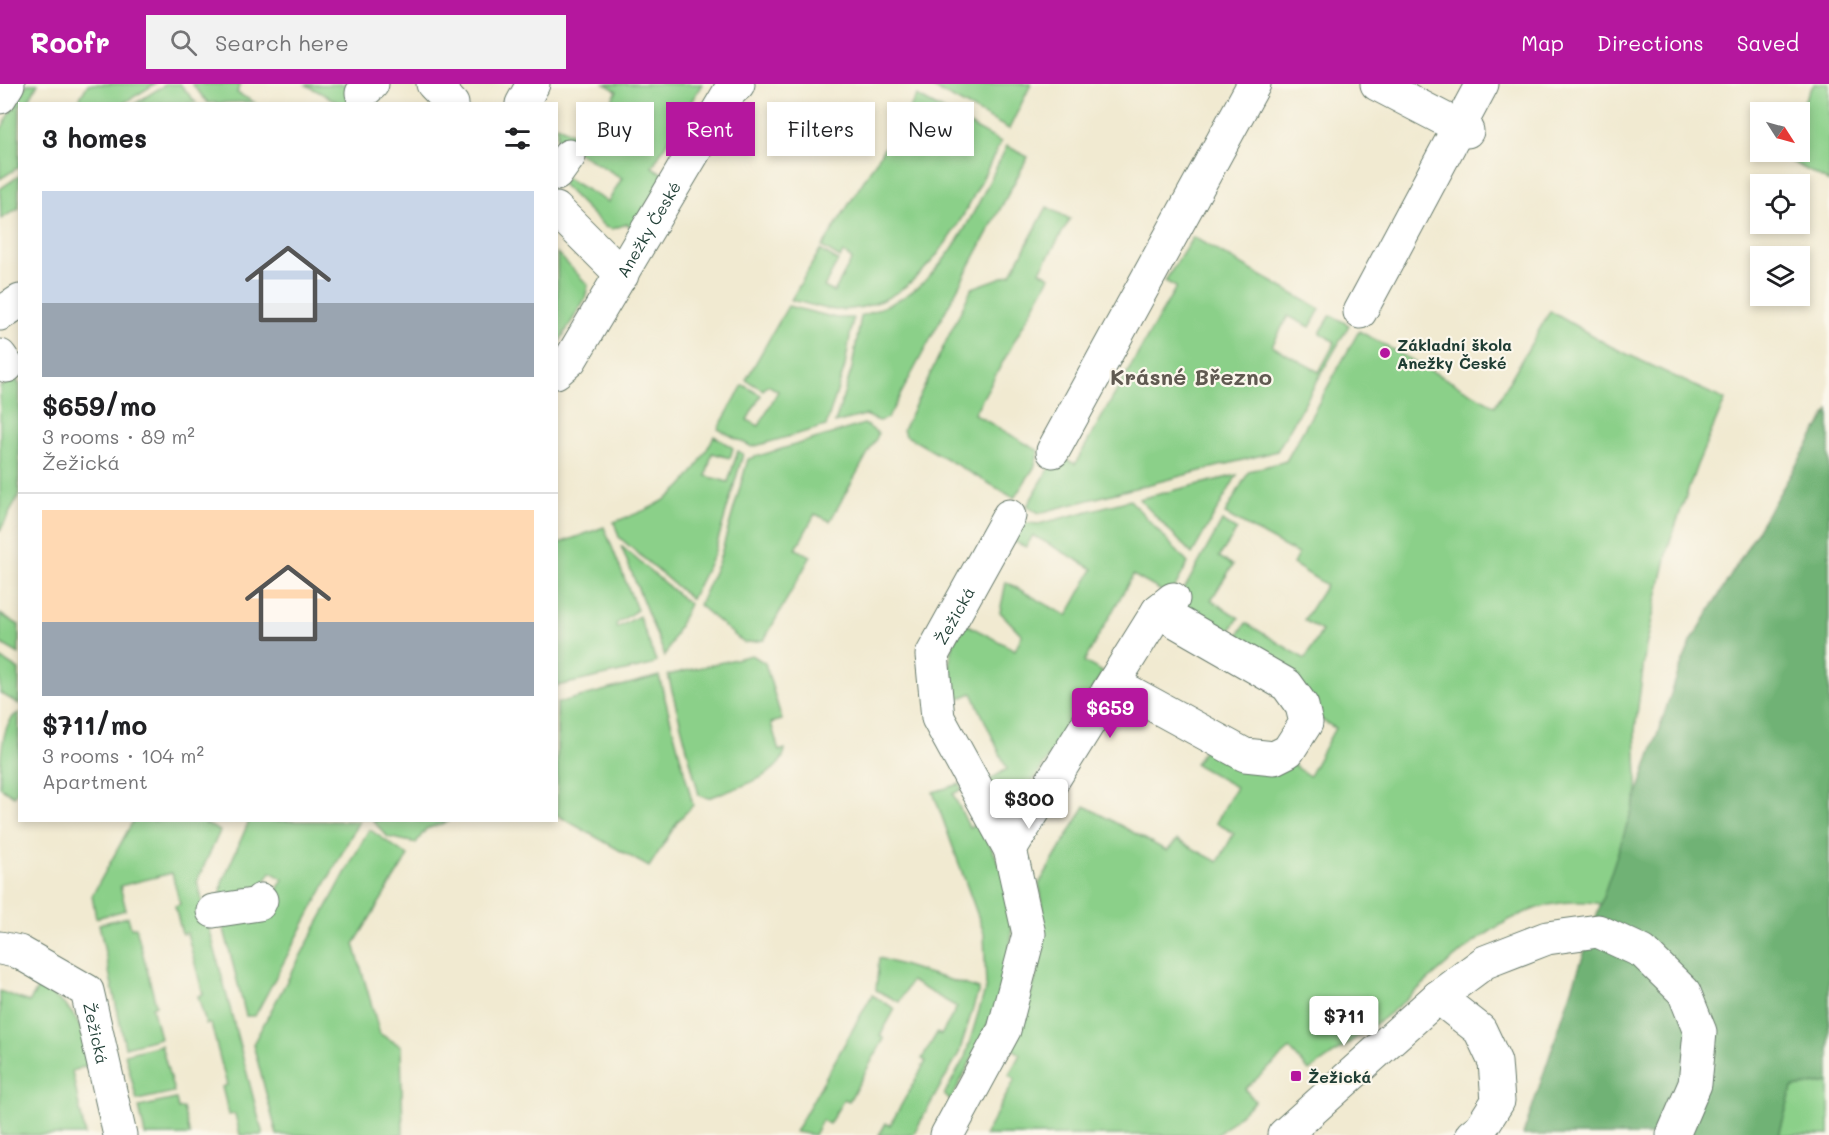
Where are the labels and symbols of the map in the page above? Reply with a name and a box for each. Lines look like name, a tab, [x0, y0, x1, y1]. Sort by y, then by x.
north arrow	[1750, 102, 1810, 162]
street label: Anežky České	[611, 177, 685, 281]
place label: Základní škola Anežky České	[1397, 334, 1512, 373]
marker: Základní škola Anežky České	[1378, 346, 1392, 360]
district label: Krásné Březno	[1110, 362, 1272, 391]
street label: Žežická	[930, 583, 978, 648]
pin: $659	[1074, 688, 1146, 739]
pin: $300	[993, 779, 1065, 830]
pin: $711	[1308, 996, 1380, 1047]
street label: Žežická	[79, 1000, 114, 1066]
place label: Žežická	[1308, 1066, 1372, 1087]
marker: Žežická	[1289, 1069, 1303, 1083]

